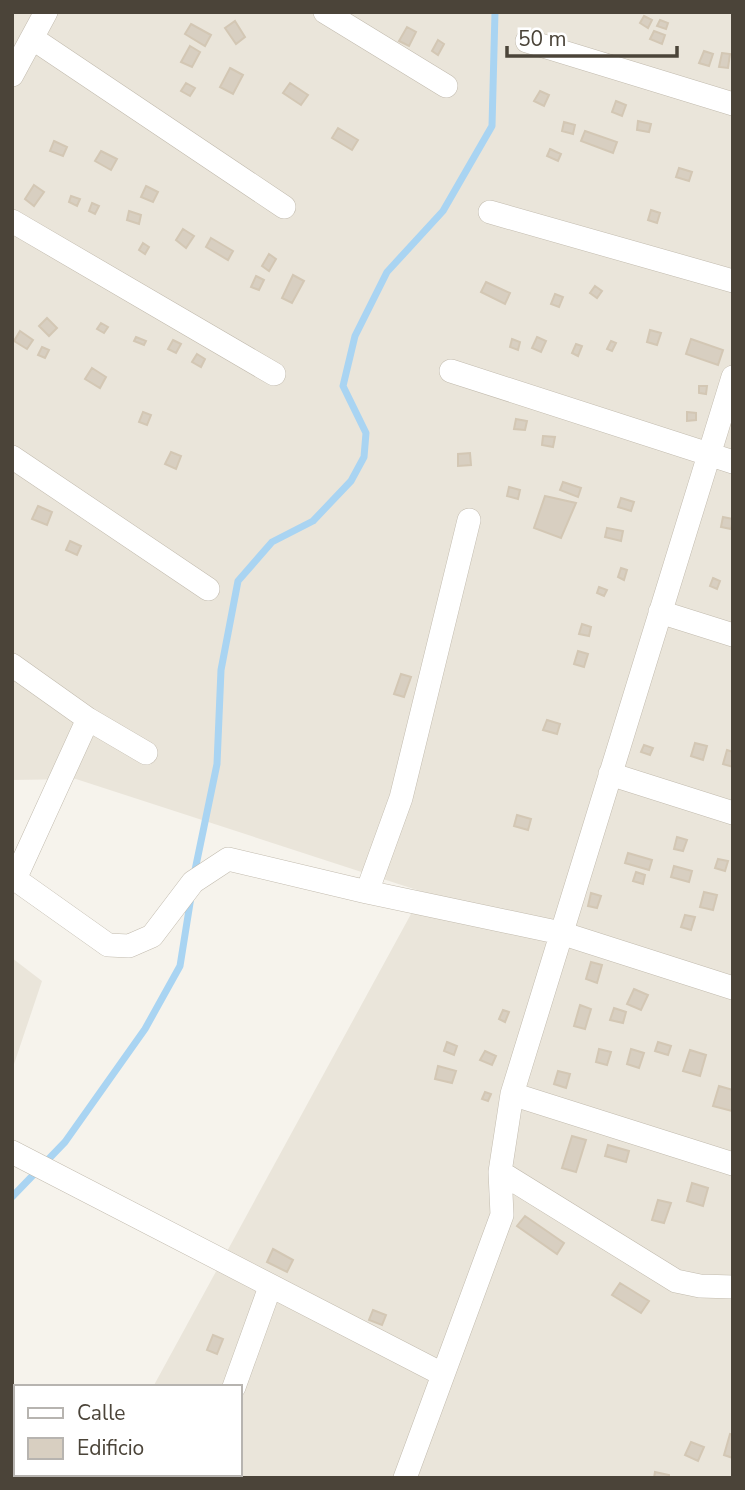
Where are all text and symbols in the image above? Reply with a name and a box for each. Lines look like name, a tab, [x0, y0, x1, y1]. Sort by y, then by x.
scale bar	[507, 14, 677, 58]
text: 50 m	[518, 25, 567, 53]
legend	[14, 1385, 242, 1476]
text: Calle	[77, 1399, 125, 1427]
text: Edificio	[77, 1434, 144, 1462]

